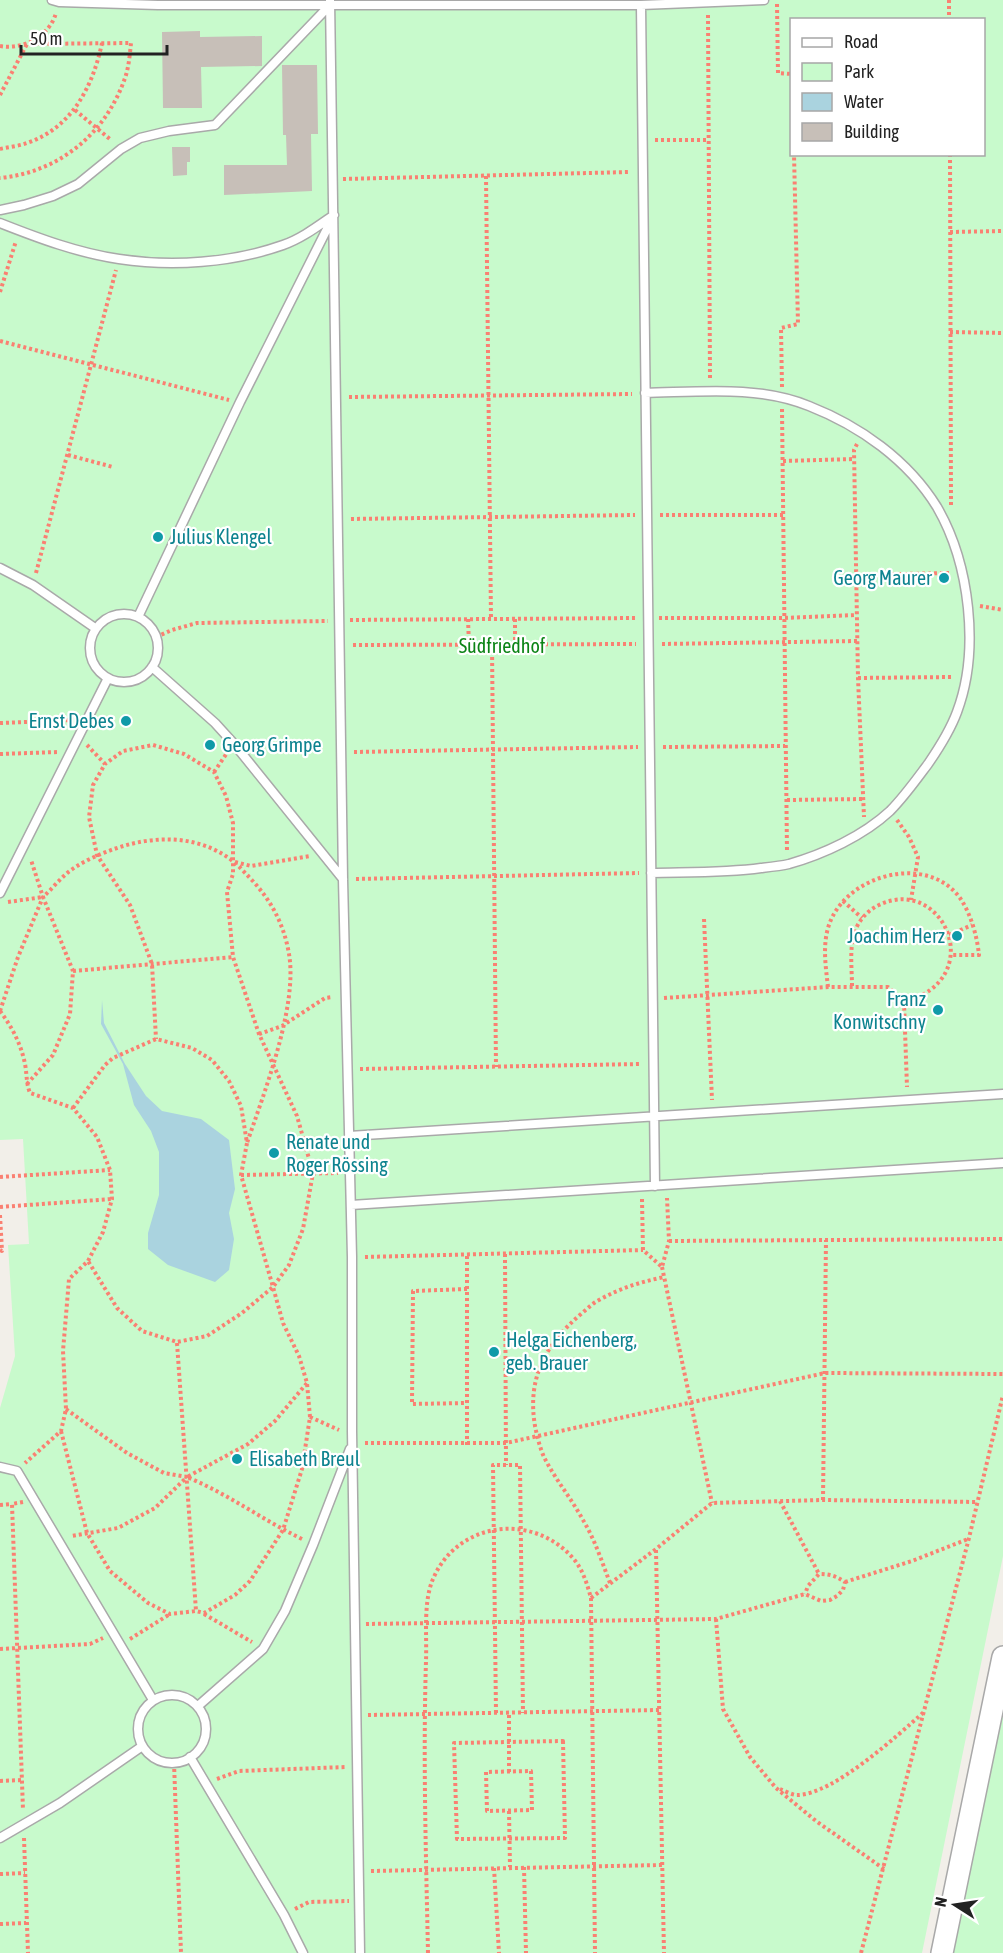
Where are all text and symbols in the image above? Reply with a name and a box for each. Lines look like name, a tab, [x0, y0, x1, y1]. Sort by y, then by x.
scale bar	[21, 18, 166, 56]
legend	[790, 18, 985, 156]
text: 50 m	[30, 28, 62, 49]
text: Road	[844, 31, 878, 52]
text: Park	[844, 61, 874, 82]
text: Water	[844, 91, 884, 112]
text: Building	[844, 121, 899, 142]
place label: Julius Klengel	[170, 525, 272, 548]
marker: Julius Klengel	[151, 530, 165, 544]
place label: Georg Maurer	[833, 566, 933, 589]
marker: Georg Maurer	[937, 571, 951, 585]
park label: Südfriedhof	[459, 634, 546, 657]
place label: Ernst Debes	[28, 709, 114, 732]
marker: Ernst Debes	[119, 714, 133, 728]
place label: Georg Grimpe	[222, 733, 322, 756]
marker: Georg Grimpe	[203, 738, 217, 752]
place label: Joachim Herz	[847, 924, 945, 947]
marker: Joachim Herz	[950, 929, 964, 943]
place label: Franz Konwitschny	[833, 987, 926, 1033]
marker: Franz Konwitschny	[931, 1003, 945, 1017]
place label: Renate und Roger Rössing	[286, 1130, 388, 1176]
marker: Renate und Roger Rössing	[267, 1146, 281, 1160]
place label: Helga Eichenberg, geb. Brauer	[506, 1328, 637, 1374]
marker: Helga Eichenberg, geb. Brauer	[487, 1345, 501, 1359]
place label: Elisabeth Breul	[249, 1447, 361, 1470]
marker: Elisabeth Breul	[230, 1452, 244, 1466]
north arrow	[925, 1875, 985, 1935]
text: N	[931, 1895, 950, 1908]

